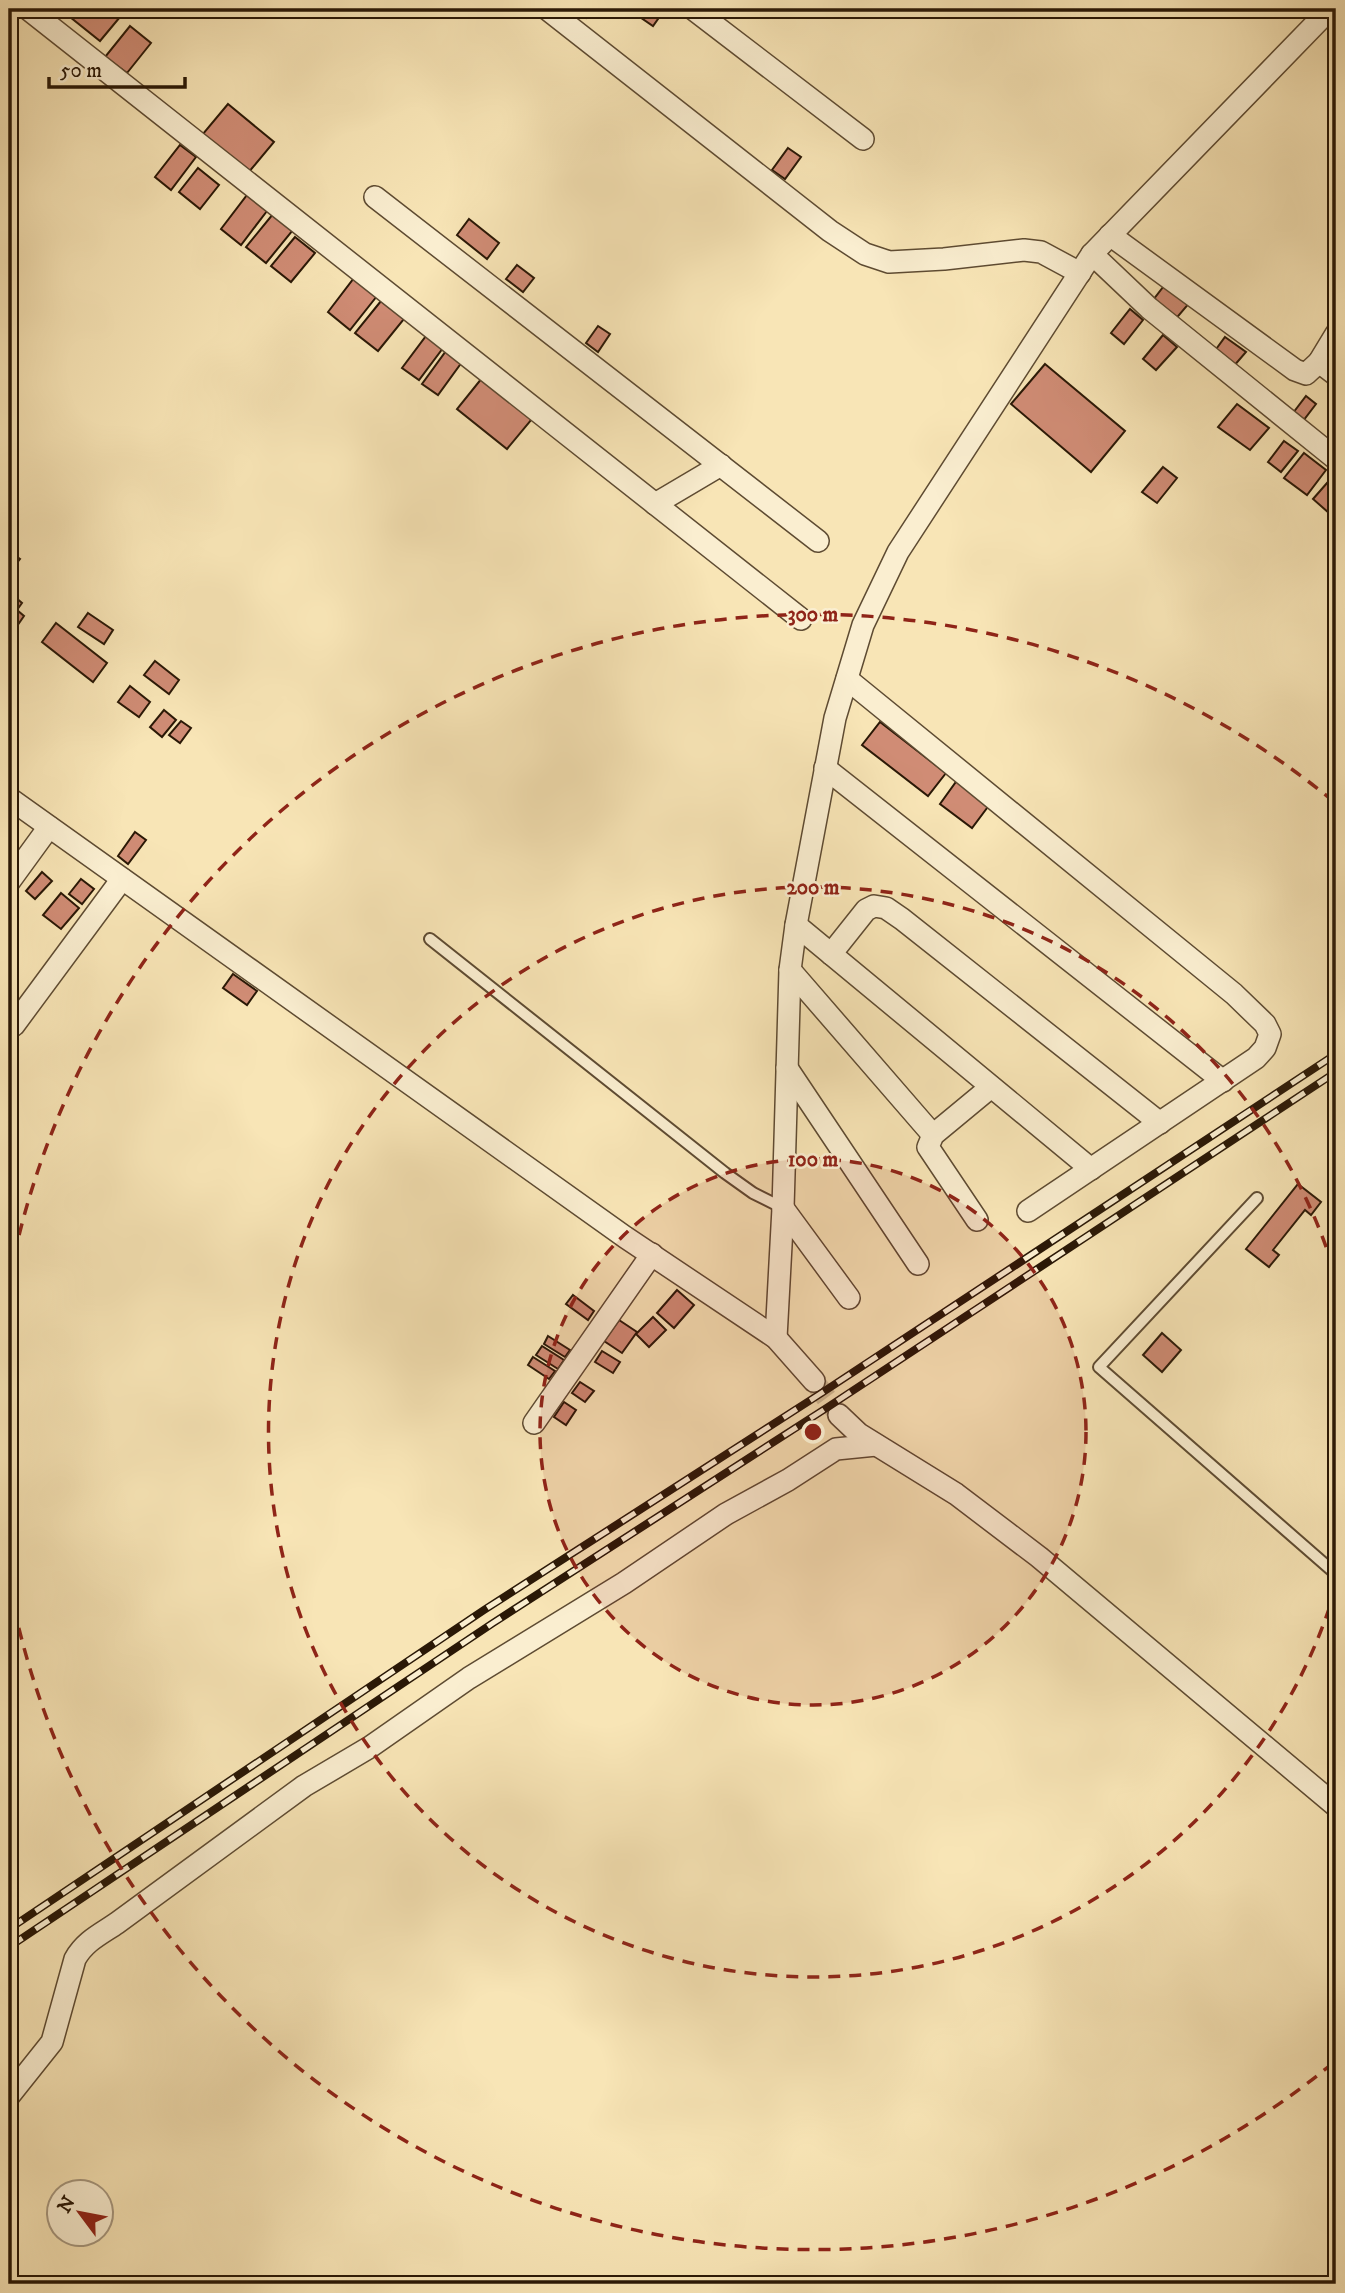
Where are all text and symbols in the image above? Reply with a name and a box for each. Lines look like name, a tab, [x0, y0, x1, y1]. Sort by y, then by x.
scale bar	[49, 46, 186, 90]
text: 50 m	[60, 58, 102, 84]
text: 300 m	[788, 602, 839, 628]
text: 200 m	[786, 875, 840, 901]
text: 100 m	[788, 1147, 838, 1173]
centre of rings	[801, 1420, 825, 1444]
north arrow	[46, 2178, 116, 2248]
text: N	[53, 2192, 81, 2217]

